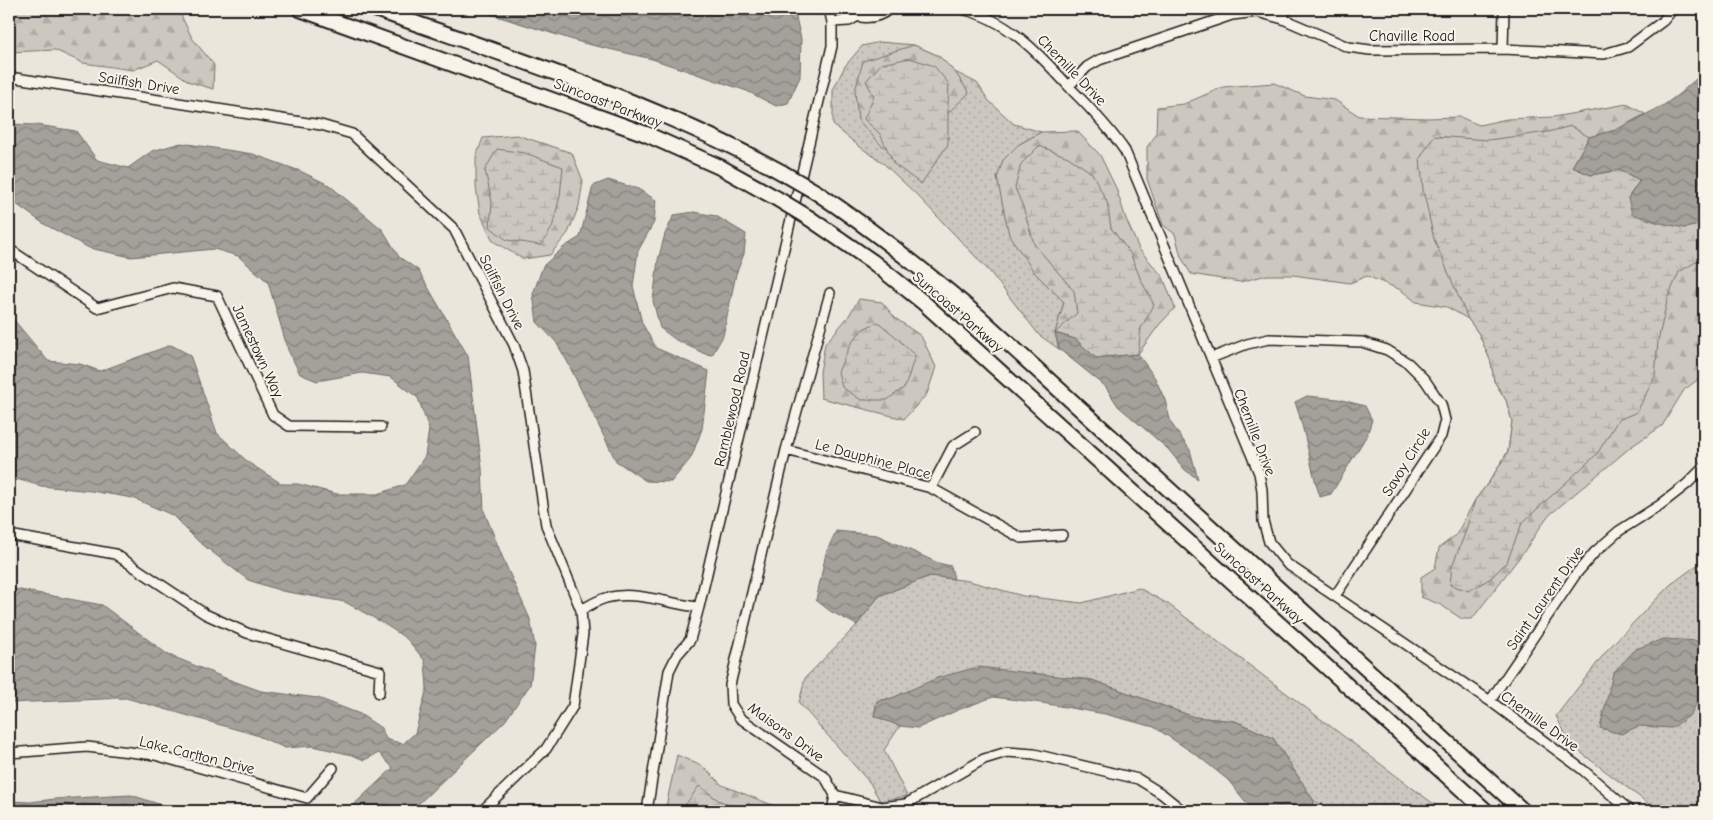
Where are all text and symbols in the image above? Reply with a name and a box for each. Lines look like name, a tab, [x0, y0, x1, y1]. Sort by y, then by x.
street label: Chaville Road	[1369, 27, 1455, 45]
street label: Chemille Drive	[1034, 31, 1111, 110]
street label: Sailfish Drive	[97, 68, 181, 98]
street label: Suncoast Parkway	[551, 74, 665, 132]
street label: Sailfish Drive	[475, 251, 529, 333]
street label: Suncoast Parkway	[909, 268, 1007, 357]
street label: Jamestown Way	[228, 301, 288, 401]
street label: Ramblewood Road	[710, 350, 754, 468]
street label: Chemille Drive	[1230, 386, 1280, 479]
street label: Savoy Circle	[1378, 424, 1434, 500]
street label: Le Dauphine Place	[813, 435, 933, 483]
street label: Suncoast Parkway	[1210, 538, 1308, 628]
street label: Saint Laurent Drive	[1502, 542, 1588, 653]
street label: Chemille Drive	[1498, 687, 1583, 756]
street label: Maisons Drive	[744, 698, 828, 766]
street label: Lake Carlton Drive	[138, 732, 257, 778]

